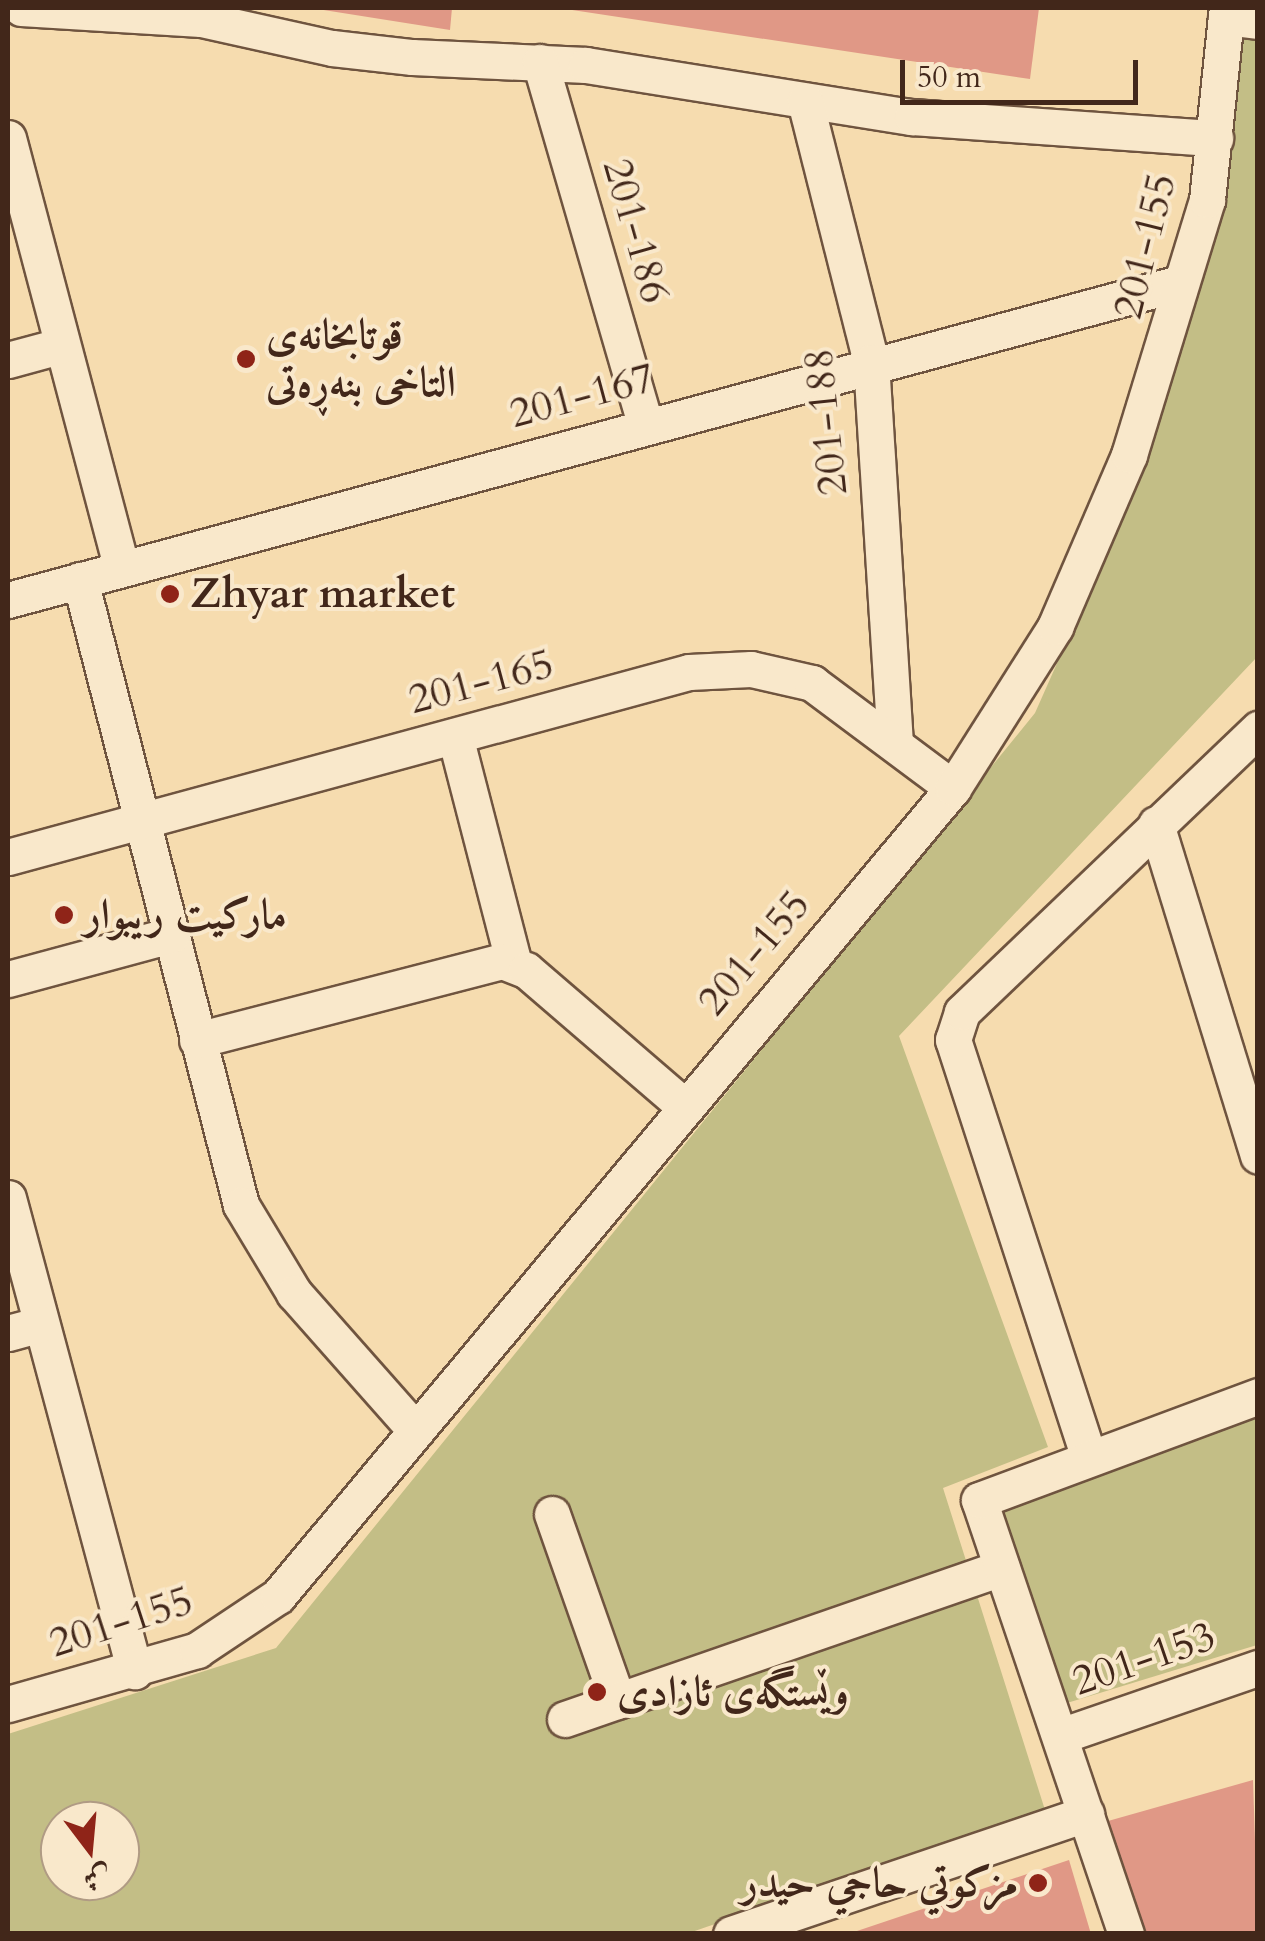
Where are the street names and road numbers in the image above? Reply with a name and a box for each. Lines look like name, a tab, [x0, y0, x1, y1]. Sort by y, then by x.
street label: 201-186	[591, 153, 681, 309]
street label: 201-155	[1103, 168, 1187, 324]
street label: 201-188	[793, 346, 859, 498]
street label: 201-167	[504, 353, 660, 439]
street label: 201-165	[403, 639, 559, 725]
street label: 201-155	[687, 880, 821, 1026]
street label: 201-155	[43, 1575, 199, 1669]
street label: 201-153	[1066, 1611, 1222, 1707]

